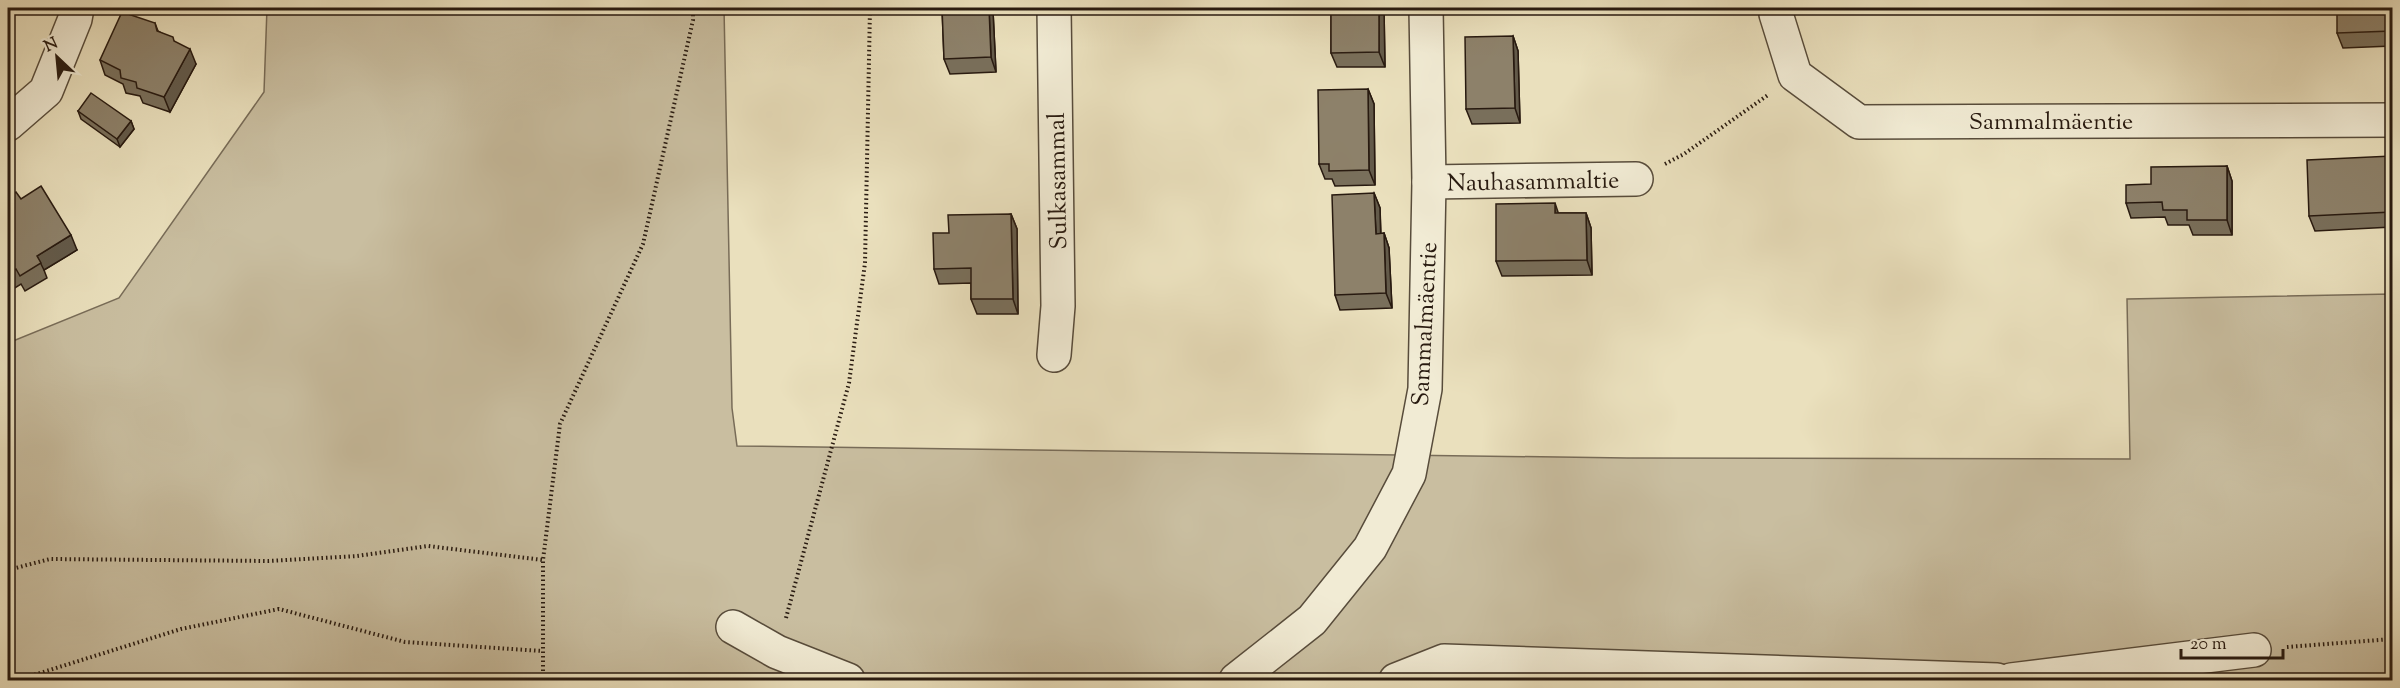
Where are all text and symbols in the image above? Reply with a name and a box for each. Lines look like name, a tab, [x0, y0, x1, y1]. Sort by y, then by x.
north arrow	[27, 27, 87, 87]
text: N	[41, 33, 63, 59]
street label: Sammalmäentie	[1969, 106, 2133, 140]
street label: Sulkasammal	[1041, 112, 1077, 250]
street label: Nauhasammaltie	[1446, 164, 1620, 202]
street label: Sammalmäentie	[1405, 241, 1447, 407]
scale bar	[2181, 622, 2283, 660]
text: 20 m	[2190, 632, 2227, 658]

